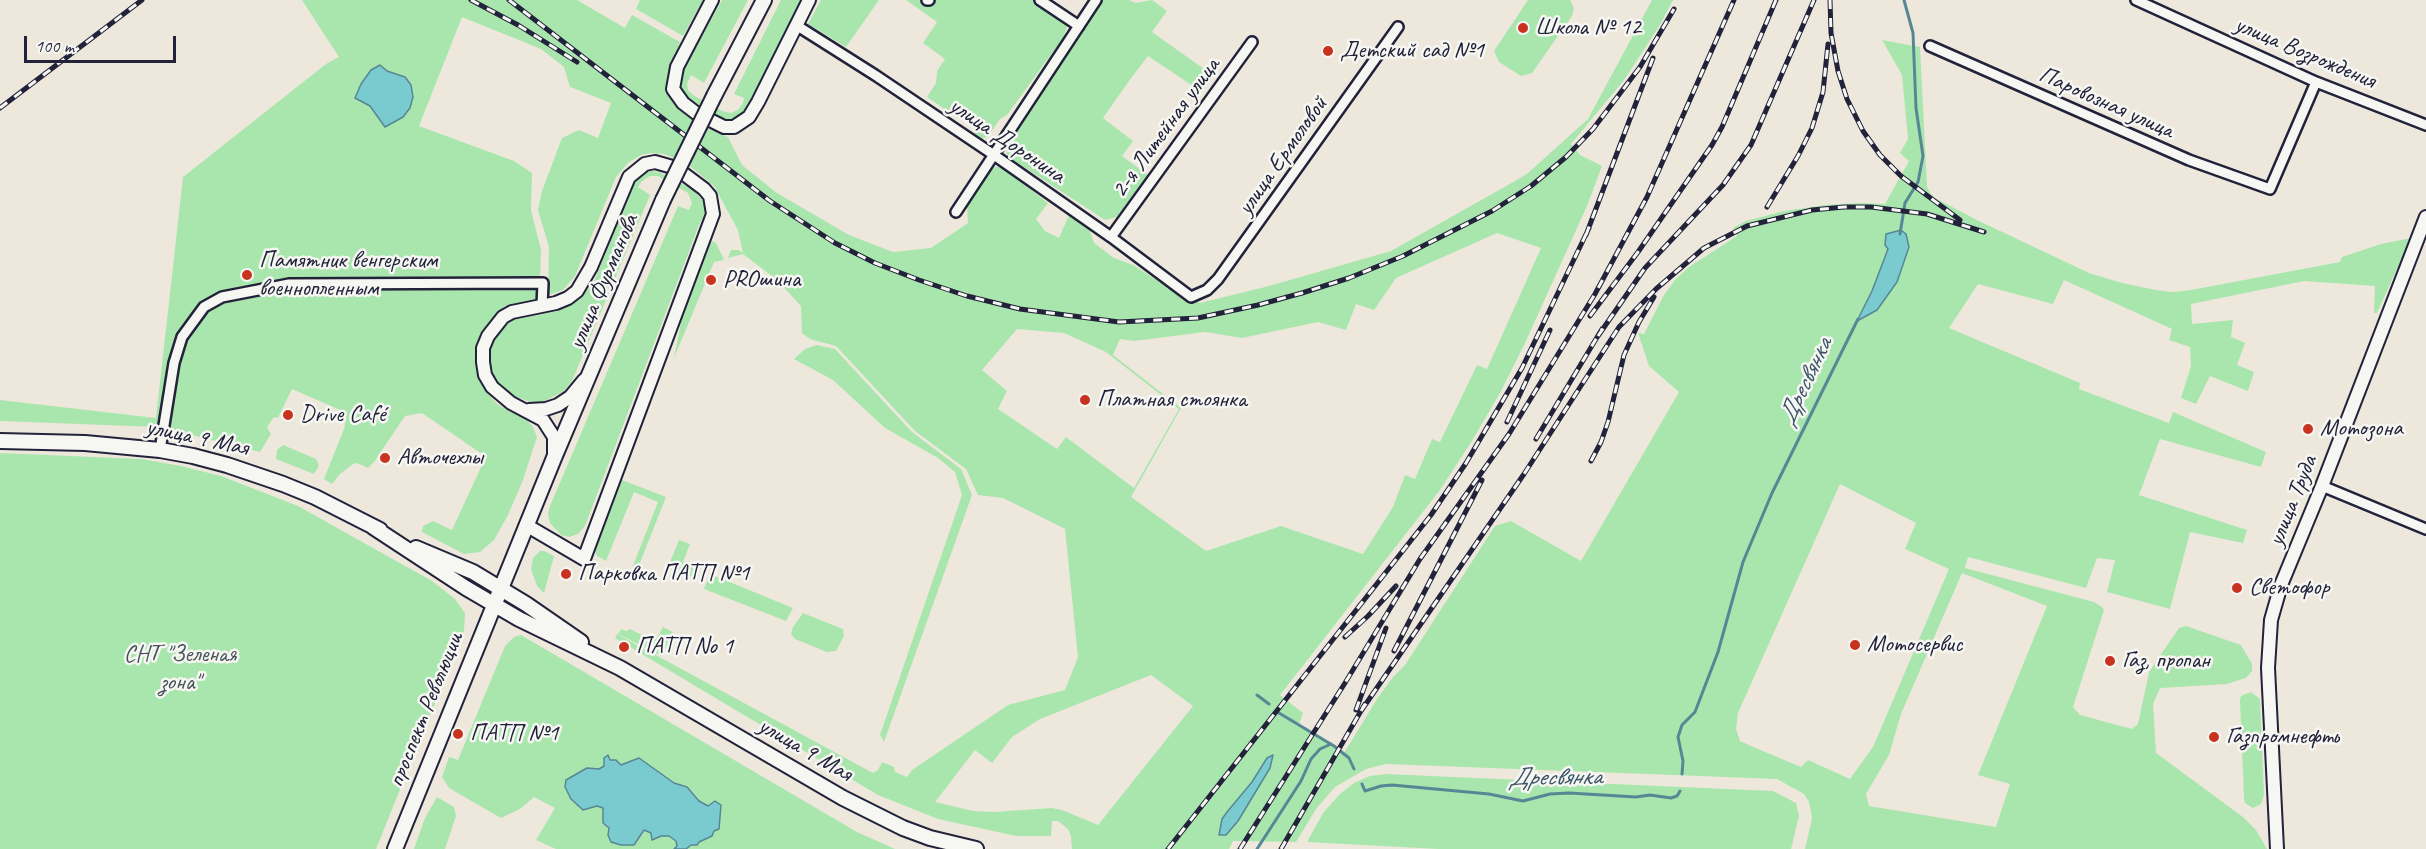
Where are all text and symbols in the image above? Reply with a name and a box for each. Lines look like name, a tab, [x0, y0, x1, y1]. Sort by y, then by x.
street label: улица Возрождения	[2230, 10, 2380, 96]
place label: Школа № 12	[1535, 14, 1641, 42]
marker: Школа № 12	[1516, 21, 1530, 35]
scale bar	[27, 24, 178, 62]
text: 100 m	[35, 35, 74, 57]
place label: Детский сад №1	[1340, 37, 1484, 65]
marker: Детский сад №1	[1321, 44, 1335, 58]
street label: 2-я Литейная улица	[1105, 52, 1227, 204]
street label: Паровозная улица	[2034, 60, 2178, 146]
street label: улица Ермоловой	[1232, 91, 1334, 221]
street label: улица Доронина	[943, 92, 1071, 190]
street label: улица Фурманова	[563, 210, 645, 354]
place label: Памятник венгерским военнопленным	[259, 247, 438, 303]
place label: PROшина	[723, 266, 800, 294]
marker: Памятник венгерским военнопленным	[240, 268, 254, 282]
marker: PROшина	[704, 273, 718, 287]
water label: Дресвянка	[1772, 333, 1840, 431]
place label: Платная стоянка	[1097, 386, 1247, 414]
marker: Платная стоянка	[1078, 393, 1092, 407]
place label: Drive Café	[300, 401, 386, 429]
marker: Drive Café	[281, 408, 295, 422]
street label: улица 9 Мая	[143, 413, 251, 463]
place label: Мотозона	[2320, 415, 2403, 443]
marker: Мотозона	[2301, 422, 2315, 436]
place label: Авточехлы	[397, 444, 483, 472]
marker: Авточехлы	[378, 451, 392, 465]
street label: улица Труда	[2262, 452, 2324, 550]
place label: Парковка ПАТП №1	[578, 560, 750, 588]
marker: Парковка ПАТП №1	[559, 567, 573, 581]
place label: Светофор	[2249, 574, 2330, 602]
marker: Светофор	[2230, 581, 2244, 595]
street label: проспект Революции	[382, 628, 470, 792]
place label: Мотосервис	[1867, 631, 1962, 659]
place label: ПАТП No 1	[636, 633, 733, 661]
marker: Мотосервис	[1848, 638, 1862, 652]
marker: ПАТП No 1	[617, 640, 631, 654]
park label: СНТ "Зеленая зона"	[124, 641, 236, 697]
place label: Газ, пропан	[2122, 647, 2210, 675]
marker: Газ, пропан	[2103, 654, 2117, 668]
street label: улица 9 Мая	[753, 712, 857, 788]
place label: ПАТП №1	[470, 720, 558, 748]
place label: Газпромнефть	[2226, 723, 2339, 751]
marker: ПАТП №1	[451, 727, 465, 741]
marker: Газпромнефть	[2207, 730, 2221, 744]
water label: Дресвянка	[1508, 762, 1602, 794]

